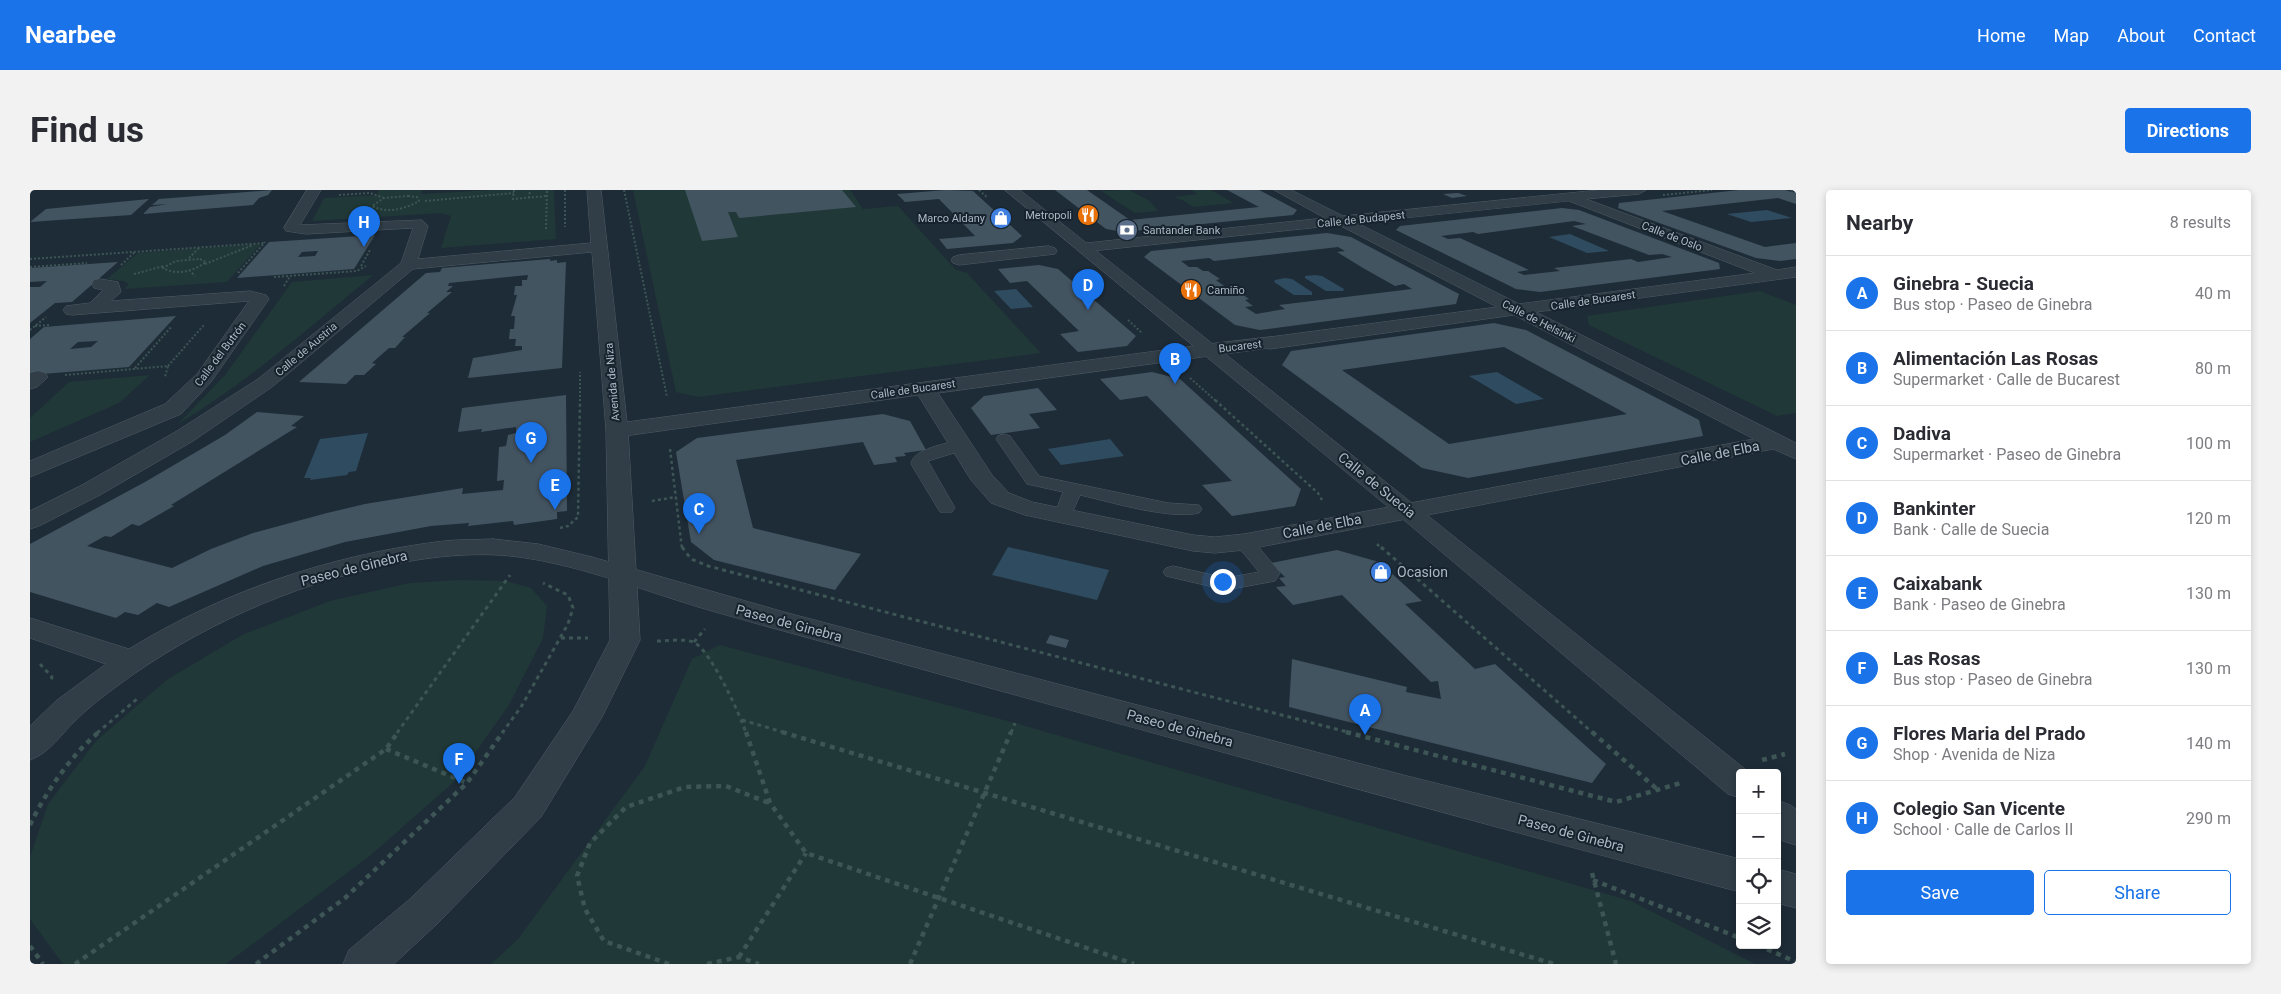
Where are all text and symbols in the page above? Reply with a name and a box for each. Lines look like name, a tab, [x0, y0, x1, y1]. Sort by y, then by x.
text: Nearbee	[25, 21, 116, 49]
text: Home	[1977, 25, 2026, 46]
text: Map	[2054, 25, 2089, 46]
text: About	[2117, 25, 2165, 46]
text: Contact	[2193, 25, 2256, 46]
button: Directions	[2125, 108, 2251, 153]
text: Find us	[30, 110, 144, 151]
restaurant icon: Metropoli	[1076, 203, 1100, 227]
pin: H	[348, 206, 380, 247]
shop icon: Marco Aldany	[989, 206, 1013, 230]
street label: Calle de Budapest	[1317, 208, 1406, 231]
place label: Metropoli	[1025, 209, 1072, 222]
text: Nearby	[1846, 211, 1913, 235]
place label: Marco Aldany	[918, 212, 986, 225]
text: 8 results	[2170, 213, 2231, 232]
bank icon: Santander Bank	[1115, 218, 1139, 242]
street label: Calle de Oslo	[1640, 219, 1704, 254]
place label: Santander Bank	[1143, 224, 1221, 237]
pin: D	[1072, 269, 1104, 310]
text: Ginebra - Suecia	[1893, 272, 2034, 295]
restaurant icon: Camiño	[1179, 278, 1203, 302]
place label: Camiño	[1207, 284, 1245, 297]
text: A	[1857, 284, 1867, 303]
text: 40 m	[2195, 284, 2231, 303]
street label: Calle de Bucarest	[1550, 288, 1637, 313]
text: Bus stop · Paseo de Ginebra	[1893, 295, 2093, 314]
street label: Calle de Helsinki	[1500, 297, 1578, 346]
street label: Calle del Butrón	[192, 320, 249, 389]
street label: Calle de Austria	[273, 320, 340, 379]
street label: Bucarest	[1218, 337, 1263, 356]
street label: Avenida de Niza	[603, 342, 622, 422]
pin: B	[1159, 343, 1191, 384]
text: Alimentación Las Rosas	[1893, 347, 2098, 370]
text: B	[1857, 359, 1867, 378]
text: 80 m	[2195, 359, 2231, 378]
text: Supermarket · Calle de Bucarest	[1893, 370, 2120, 389]
street label: Calle de Bucarest	[870, 377, 957, 402]
pin: G	[515, 422, 547, 463]
text: Dadiva	[1893, 422, 1951, 445]
text: C	[1857, 434, 1867, 453]
text: 100 m	[2186, 434, 2231, 453]
street label: Calle de Elba	[1679, 438, 1761, 468]
text: Supermarket · Paseo de Ginebra	[1893, 445, 2121, 464]
street label: Calle de Suecia	[1335, 449, 1419, 521]
pin: E	[539, 469, 571, 510]
pin: C	[683, 493, 715, 534]
text: Bankinter	[1893, 497, 1975, 520]
text: D	[1857, 509, 1867, 528]
text: 120 m	[2186, 509, 2231, 528]
street label: Calle de Elba	[1281, 511, 1363, 541]
text: Bank · Calle de Suecia	[1893, 520, 2049, 539]
street label: Paseo de Ginebra	[299, 547, 409, 589]
shop icon: Ocasion	[1369, 560, 1393, 584]
place label: Ocasion	[1397, 564, 1448, 580]
your location	[1210, 569, 1236, 595]
text: Caixabank	[1893, 572, 1982, 595]
text: E	[1858, 584, 1867, 603]
text: 130 m	[2186, 584, 2231, 603]
text: Bank · Paseo de Ginebra	[1893, 595, 2066, 614]
street label: Paseo de Ginebra	[734, 601, 844, 645]
text: Las Rosas	[1893, 647, 1981, 670]
text: F	[1858, 659, 1866, 678]
text: 130 m	[2186, 659, 2231, 678]
text: Bus stop · Paseo de Ginebra	[1893, 670, 2093, 689]
pin: A	[1349, 694, 1381, 735]
street label: Paseo de Ginebra	[1125, 706, 1235, 750]
text: Flores Maria del Prado	[1893, 722, 2086, 745]
text: G	[1857, 734, 1867, 753]
text: 140 m	[2186, 734, 2231, 753]
pin: F	[443, 743, 475, 784]
text: Shop · Avenida de Niza	[1893, 745, 2056, 764]
map controls	[1736, 769, 1781, 949]
button: +	[1736, 769, 1781, 814]
text: Colegio San Vicente	[1893, 797, 2065, 820]
text: H	[1856, 809, 1868, 828]
text: 290 m	[2186, 809, 2231, 828]
street label: Paseo de Ginebra	[1516, 811, 1626, 855]
button: −	[1736, 814, 1781, 859]
text: School · Calle de Carlos II	[1893, 820, 2073, 839]
button: locate	[1736, 859, 1781, 904]
button: Save	[1846, 870, 2034, 915]
button: Share	[2044, 870, 2231, 915]
button: layers	[1736, 904, 1781, 949]

